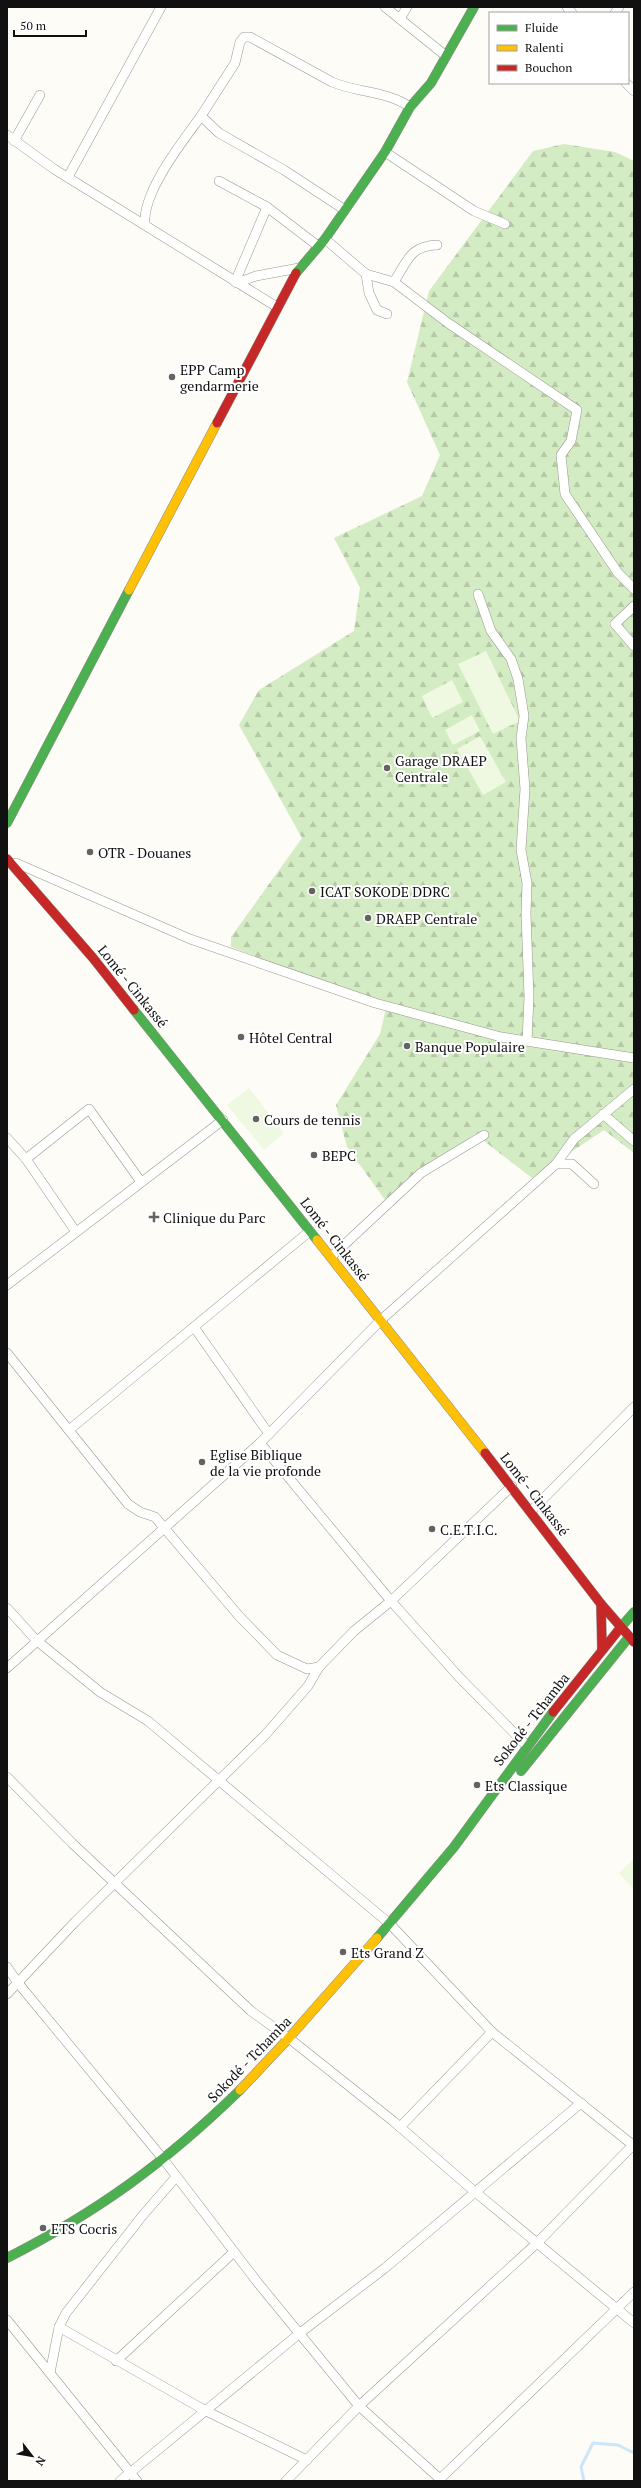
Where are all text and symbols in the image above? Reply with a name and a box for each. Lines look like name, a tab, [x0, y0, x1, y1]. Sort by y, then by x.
scale bar	[14, 12, 86, 38]
legend	[489, 12, 629, 84]
text: 50 m	[20, 18, 47, 33]
text: Fluide	[525, 20, 558, 35]
text: Ralenti	[525, 40, 564, 55]
text: Bouchon	[525, 60, 572, 75]
place label: EPP Camp gendarmerie	[180, 360, 259, 395]
marker: EPP Camp gendarmerie	[167, 372, 177, 382]
place label: Garage DRAEP Centrale	[395, 751, 487, 786]
marker: Garage DRAEP Centrale	[382, 763, 392, 773]
place label: OTR - Douanes	[98, 843, 191, 862]
marker: OTR - Douanes	[85, 847, 95, 857]
place label: ICAT SOKODE DDRC	[320, 882, 450, 901]
marker: ICAT SOKODE DDRC	[307, 886, 317, 896]
place label: DRAEP Centrale	[376, 909, 477, 928]
marker: DRAEP Centrale	[363, 913, 373, 923]
street label: Lomé - Cinkassé	[94, 941, 172, 1031]
place label: Hôtel Central	[249, 1028, 333, 1047]
marker: Hôtel Central	[236, 1032, 246, 1042]
place label: Banque Populaire	[415, 1037, 525, 1056]
marker: Banque Populaire	[402, 1041, 412, 1051]
place label: Cours de tennis	[264, 1110, 361, 1129]
marker: Cours de tennis	[251, 1114, 261, 1124]
place label: BEPC	[322, 1146, 356, 1165]
marker: BEPC	[309, 1150, 319, 1160]
street label: Lomé - Cinkassé	[296, 1193, 374, 1285]
place label: Clinique du Parc	[163, 1208, 266, 1227]
marker: Clinique du Parc	[148, 1211, 160, 1223]
place label: Eglise Biblique de la vie profonde	[210, 1445, 321, 1480]
street label: Lomé - Cinkassé	[496, 1448, 574, 1540]
marker: Eglise Biblique de la vie profonde	[197, 1457, 207, 1467]
place label: C.E.T.I.C.	[440, 1520, 498, 1539]
marker: C.E.T.I.C.	[427, 1524, 437, 1534]
street label: Sokodé - Tchamba	[489, 1669, 573, 1769]
place label: Ets Classique	[485, 1776, 567, 1795]
marker: Ets Classique	[472, 1780, 482, 1790]
place label: Ets Grand Z	[351, 1943, 424, 1962]
marker: Ets Grand Z	[338, 1947, 348, 1957]
street label: Sokodé - Tchamba	[203, 2012, 295, 2106]
place label: ETS Cocris	[51, 2219, 117, 2238]
marker: ETS Cocris	[38, 2223, 48, 2233]
north arrow	[12, 2436, 52, 2476]
text: N	[32, 2454, 49, 2469]

